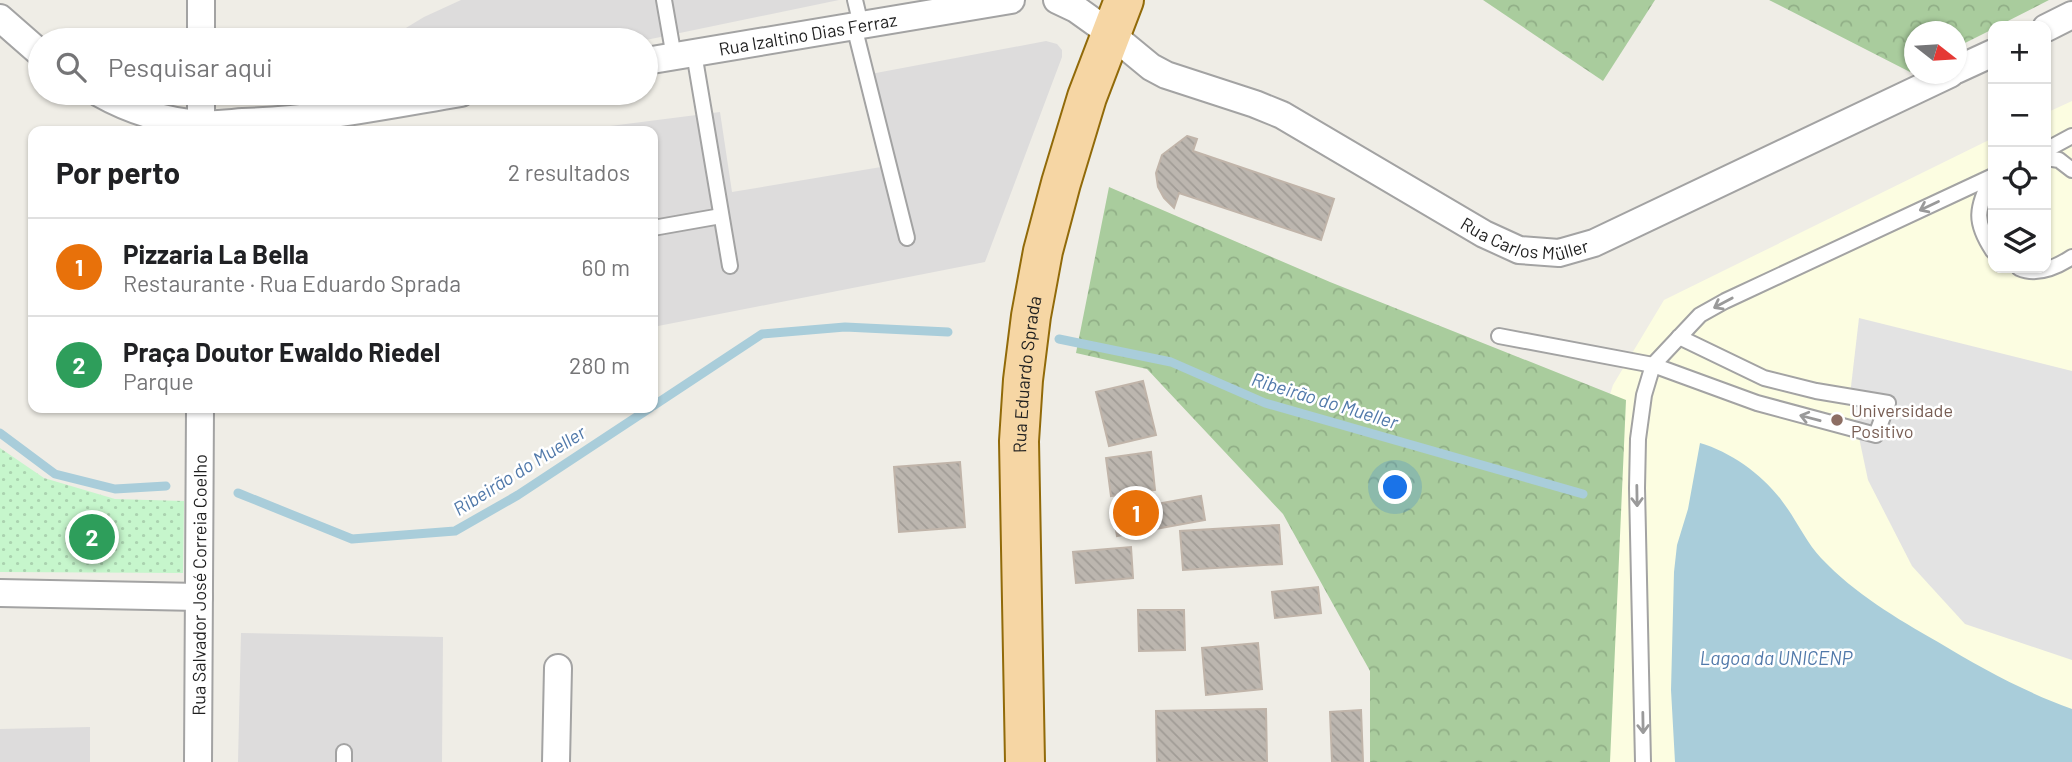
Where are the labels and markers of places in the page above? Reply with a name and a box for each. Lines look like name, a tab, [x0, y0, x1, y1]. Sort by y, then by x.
place label: Universidade Positivo	[1851, 399, 1953, 442]
marker: Universidade Positivo	[1829, 412, 1845, 428]
pin: 1	[1113, 487, 1159, 539]
pin: 2	[69, 511, 115, 563]

